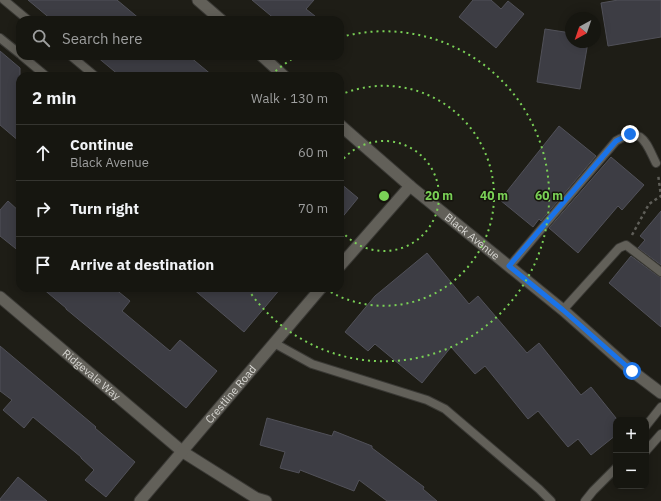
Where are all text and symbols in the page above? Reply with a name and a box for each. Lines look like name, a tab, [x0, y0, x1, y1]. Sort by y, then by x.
north arrow	[565, 12, 601, 48]
search box	[16, 16, 344, 60]
icon: search	[30, 27, 52, 49]
text: Search here	[62, 29, 142, 48]
text: 2 min	[32, 87, 76, 109]
text: Walk · 130 m	[251, 90, 328, 107]
route end	[621, 125, 639, 143]
text: Continue	[70, 135, 134, 154]
icon: ahead	[32, 142, 54, 164]
text: 60 m	[298, 144, 328, 161]
text: Black Avenue	[70, 154, 149, 171]
text: 20 m	[425, 188, 453, 203]
text: 40 m	[480, 188, 508, 203]
text: 60 m	[535, 188, 563, 203]
centre of rings	[377, 189, 391, 203]
icon: right	[32, 198, 54, 220]
text: Turn right	[70, 199, 139, 218]
text: 70 m	[298, 200, 328, 217]
street label: Black Avenue	[442, 210, 503, 263]
icon: arrive	[32, 254, 54, 276]
text: Arrive at destination	[70, 255, 214, 274]
street label: Ridgevale Way	[60, 346, 124, 403]
street label: Crestline Road	[202, 362, 259, 426]
route start	[623, 362, 641, 380]
map controls	[613, 417, 649, 489]
button: +	[613, 417, 649, 453]
button: −	[613, 453, 649, 489]

